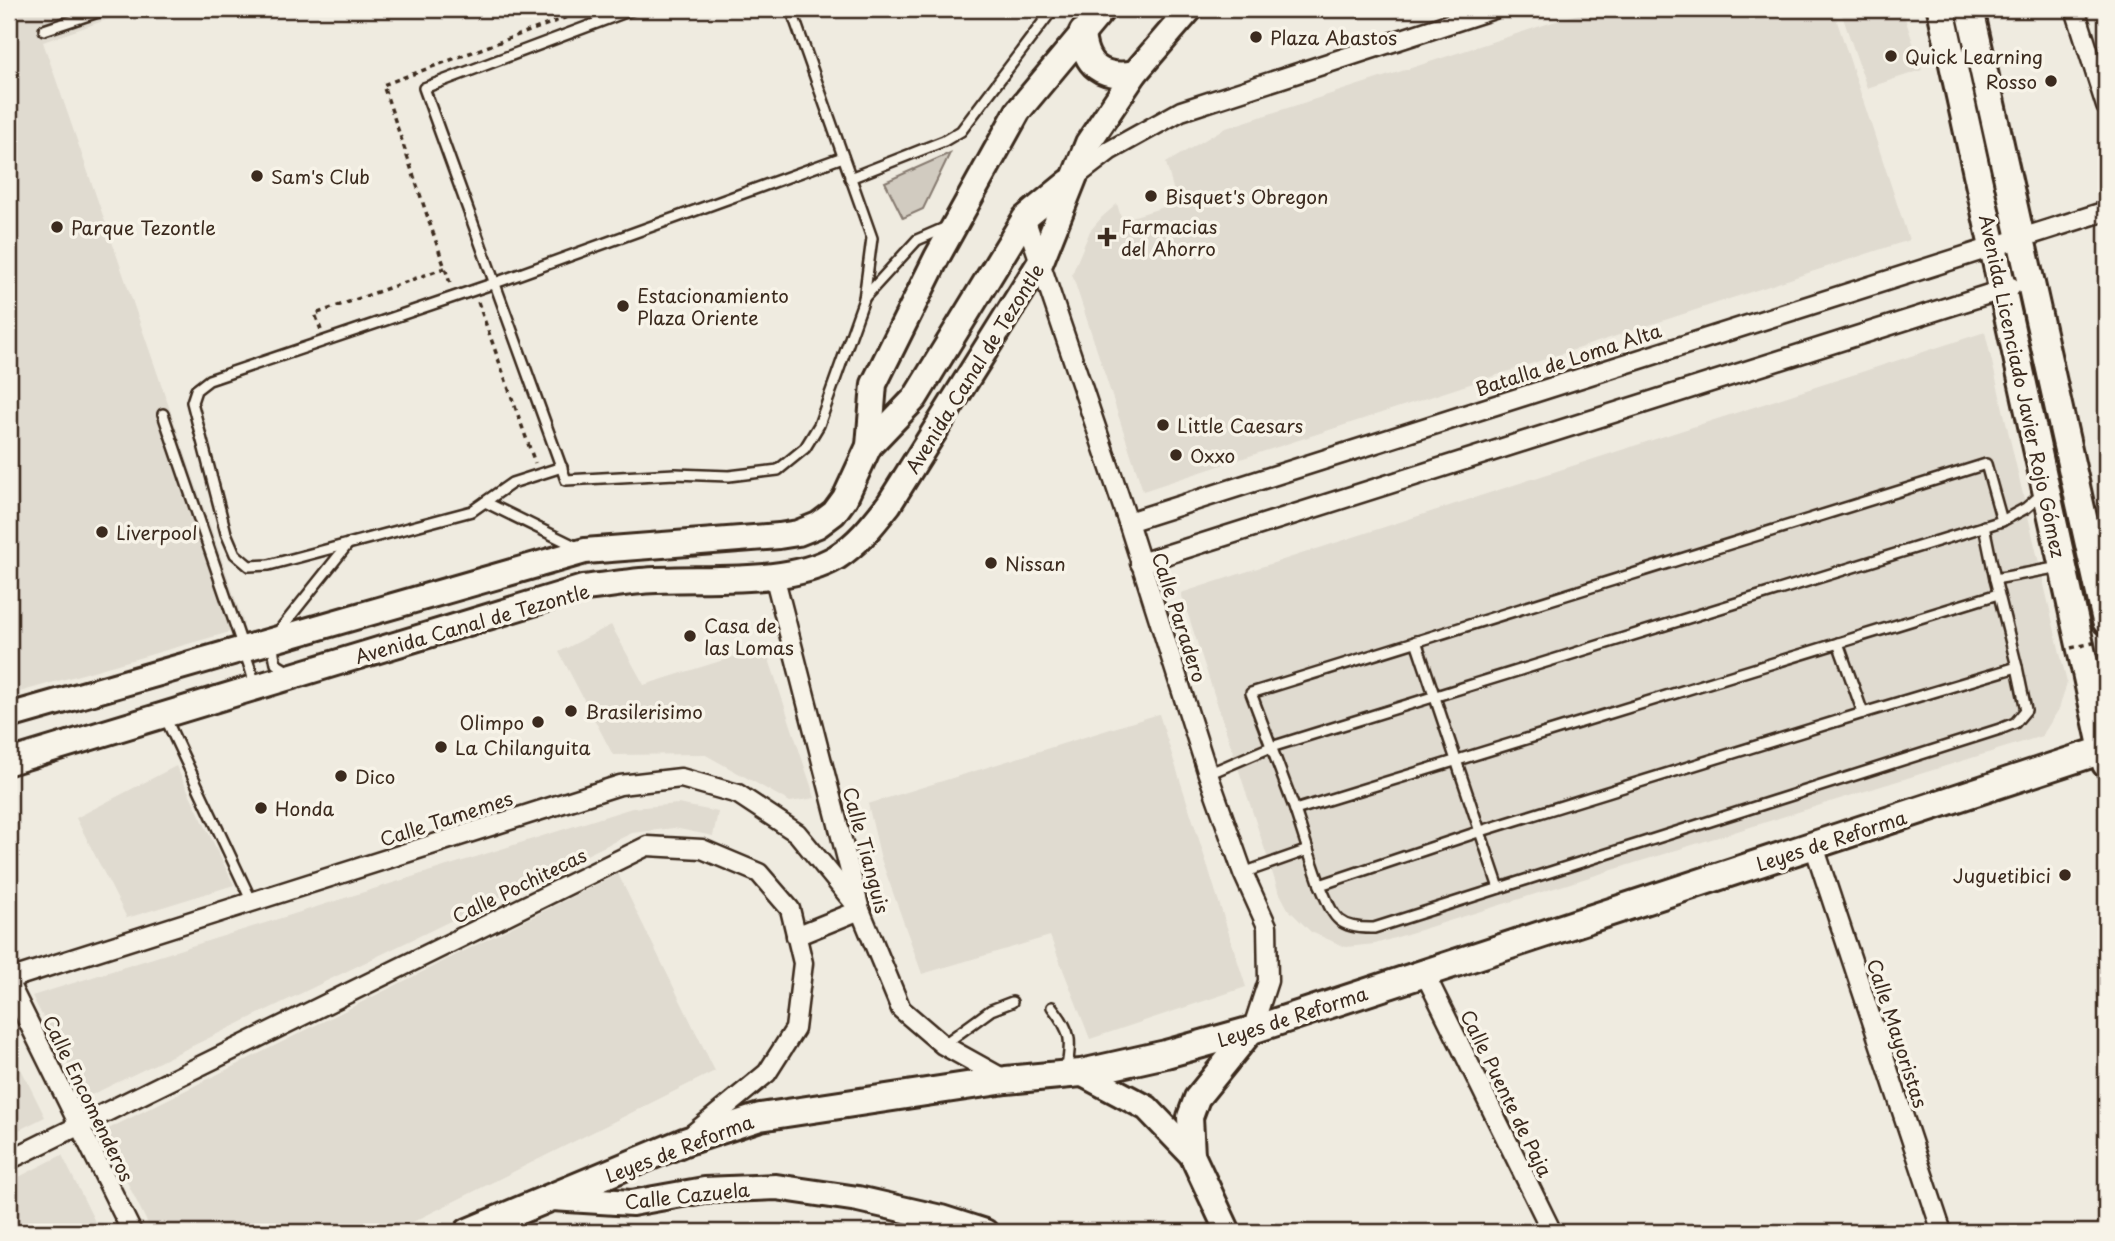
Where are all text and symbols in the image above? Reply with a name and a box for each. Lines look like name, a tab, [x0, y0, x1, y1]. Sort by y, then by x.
place label: Plaza Abastos	[1270, 23, 1397, 51]
marker: Plaza Abastos	[1248, 29, 1264, 45]
place label: Quick Learning	[1905, 42, 2043, 70]
marker: Quick Learning	[1883, 48, 1899, 64]
place label: Rosso	[1986, 67, 2037, 95]
marker: Rosso	[2043, 73, 2059, 89]
place label: Sam's Club	[271, 162, 370, 190]
marker: Sam's Club	[249, 168, 265, 184]
place label: Bisquet's Obregon	[1165, 182, 1329, 210]
marker: Bisquet's Obregon	[1143, 188, 1159, 204]
place label: Farmacias del Ahorro	[1121, 212, 1218, 262]
street label: Avenida Licenciado Javier Rojo Gómez	[1973, 212, 2073, 560]
place label: Parque Tezontle	[71, 213, 216, 241]
marker: Parque Tezontle	[49, 219, 65, 235]
marker: Farmacias del Ahorro	[1099, 229, 1115, 245]
street label: Avenida Canal de Tezontle	[898, 258, 1050, 478]
place label: Estacionamiento Plaza Oriente	[637, 281, 789, 331]
marker: Estacionamiento Plaza Oriente	[615, 298, 631, 314]
street label: Batalla de Loma Alta	[1471, 316, 1665, 402]
place label: Little Caesars	[1177, 411, 1303, 439]
marker: Little Caesars	[1155, 417, 1171, 433]
place label: Oxxo	[1190, 441, 1235, 469]
marker: Oxxo	[1168, 447, 1184, 463]
place label: Liverpool	[116, 518, 198, 546]
marker: Liverpool	[94, 524, 110, 540]
street label: Calle Paradero	[1146, 548, 1214, 686]
place label: Nissan	[1005, 549, 1066, 577]
marker: Nissan	[983, 555, 999, 571]
street label: Avenida Canal de Tezontle	[351, 576, 593, 670]
place label: Casa de las Lomas	[704, 611, 794, 661]
marker: Casa de las Lomas	[682, 628, 698, 644]
place label: Brasilerisimo	[585, 697, 703, 725]
marker: Brasilerisimo	[563, 703, 579, 719]
place label: Olimpo	[460, 708, 524, 736]
marker: Olimpo	[530, 714, 546, 730]
place label: La Chilanguita	[455, 733, 590, 761]
marker: La Chilanguita	[433, 739, 449, 755]
place label: Dico	[355, 762, 395, 790]
marker: Dico	[333, 768, 349, 784]
street label: Calle Tamemes	[376, 783, 516, 853]
street label: Calle Tianguis	[837, 784, 897, 916]
place label: Honda	[275, 794, 334, 822]
marker: Honda	[253, 800, 269, 816]
street label: Leyes de Reforma	[1752, 802, 1910, 878]
street label: Calle Pochitecas	[447, 840, 591, 930]
place label: Juguetibici	[1953, 861, 2051, 889]
marker: Juguetibici	[2057, 867, 2073, 883]
street label: Calle Mayoristas	[1861, 955, 1935, 1111]
street label: Leyes de Reforma	[1213, 978, 1371, 1054]
street label: Calle Puente de Paja	[1454, 1005, 1560, 1181]
street label: Calle Encomenderos	[37, 1010, 141, 1186]
street label: Leyes de Reforma	[601, 1107, 757, 1189]
street label: Calle Cazuela	[623, 1175, 751, 1215]

